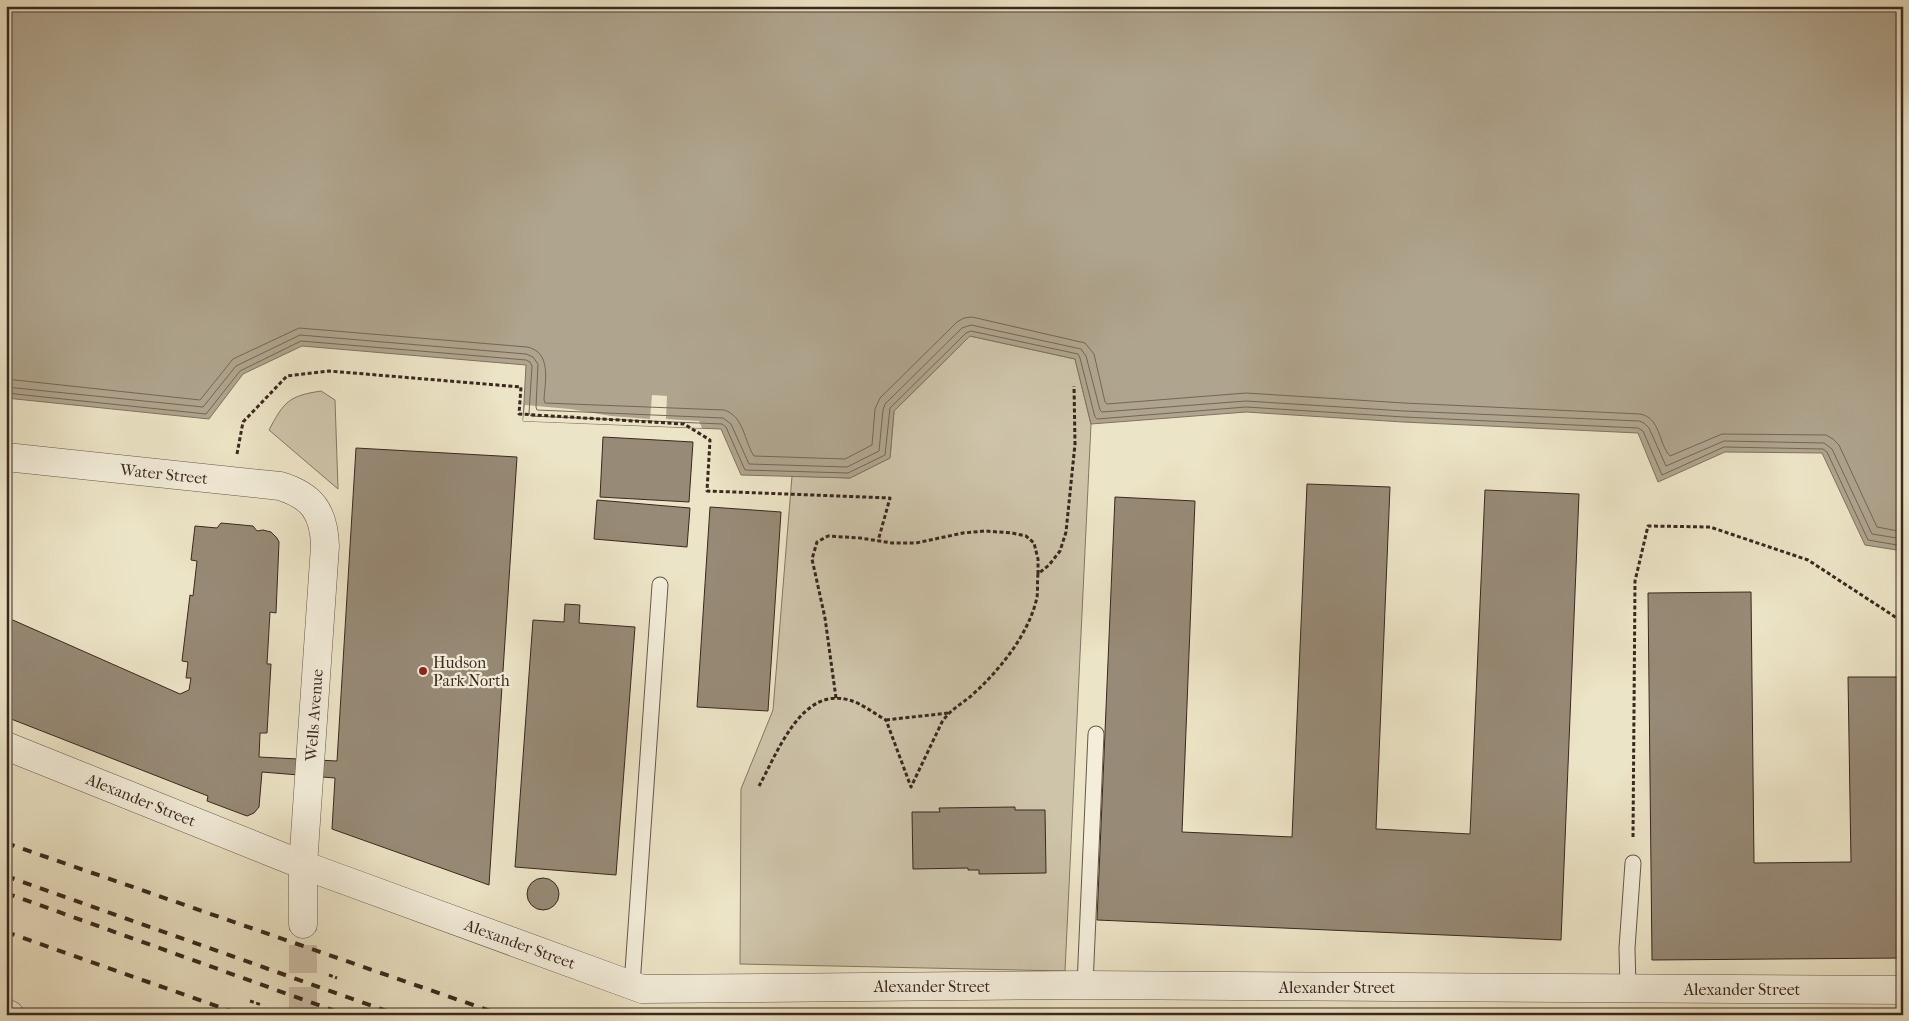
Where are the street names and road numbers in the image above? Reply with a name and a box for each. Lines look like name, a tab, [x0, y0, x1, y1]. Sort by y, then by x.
street label: Water Street	[118, 460, 209, 488]
street label: Wells Avenue	[301, 668, 327, 763]
street label: Alexander Street	[82, 769, 199, 831]
street label: Alexander Street	[461, 915, 578, 973]
street label: Alexander Street	[873, 977, 991, 996]
street label: Alexander Street	[1278, 978, 1396, 997]
street label: Alexander Street	[1683, 980, 1801, 999]

